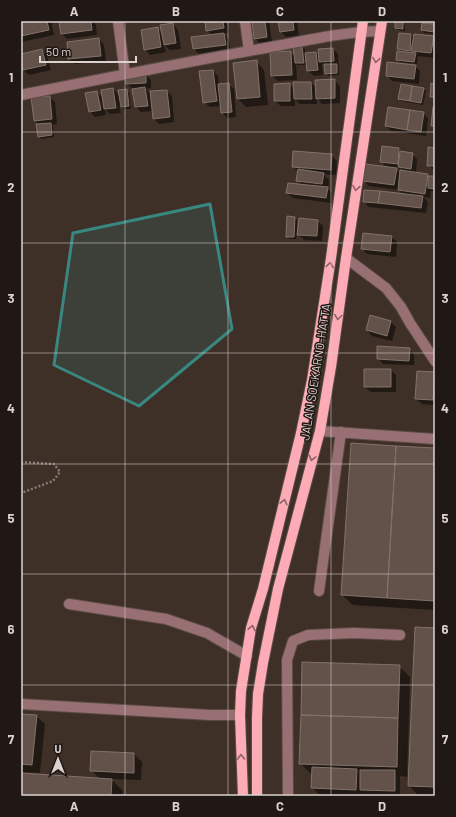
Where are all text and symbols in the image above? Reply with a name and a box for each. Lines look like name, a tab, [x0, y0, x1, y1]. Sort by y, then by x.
text: A	[70, 3, 79, 19]
text: B	[172, 3, 180, 19]
text: C	[276, 3, 284, 19]
text: D	[378, 3, 386, 19]
scale bar	[40, 38, 136, 64]
text: 50 m	[46, 44, 71, 58]
one-way arrow	[372, 56, 381, 63]
text: 1	[9, 69, 13, 85]
text: 1	[443, 69, 447, 85]
text: 2	[7, 179, 15, 195]
text: 2	[441, 179, 449, 195]
one-way arrow	[352, 185, 361, 191]
one-way arrow	[325, 262, 334, 268]
text: 3	[7, 290, 15, 306]
text: 3	[441, 290, 449, 306]
street label: JALAN SOEKARNO-HATTA	[297, 303, 333, 441]
one-way arrow	[333, 314, 342, 320]
text: 4	[7, 400, 15, 416]
text: 4	[441, 400, 449, 416]
one-way arrow	[308, 455, 317, 462]
one-way arrow	[279, 499, 287, 505]
text: 5	[7, 510, 15, 526]
text: 5	[441, 510, 449, 526]
text: 6	[8, 621, 15, 637]
text: 6	[442, 621, 449, 637]
one-way arrow	[247, 625, 255, 631]
text: 7	[8, 731, 15, 747]
text: 7	[442, 731, 449, 747]
north arrow	[38, 739, 78, 779]
text: U	[55, 742, 62, 755]
one-way arrow	[237, 754, 246, 760]
text: A	[70, 798, 79, 814]
text: B	[172, 798, 180, 814]
text: C	[276, 798, 284, 814]
text: D	[378, 798, 386, 814]

